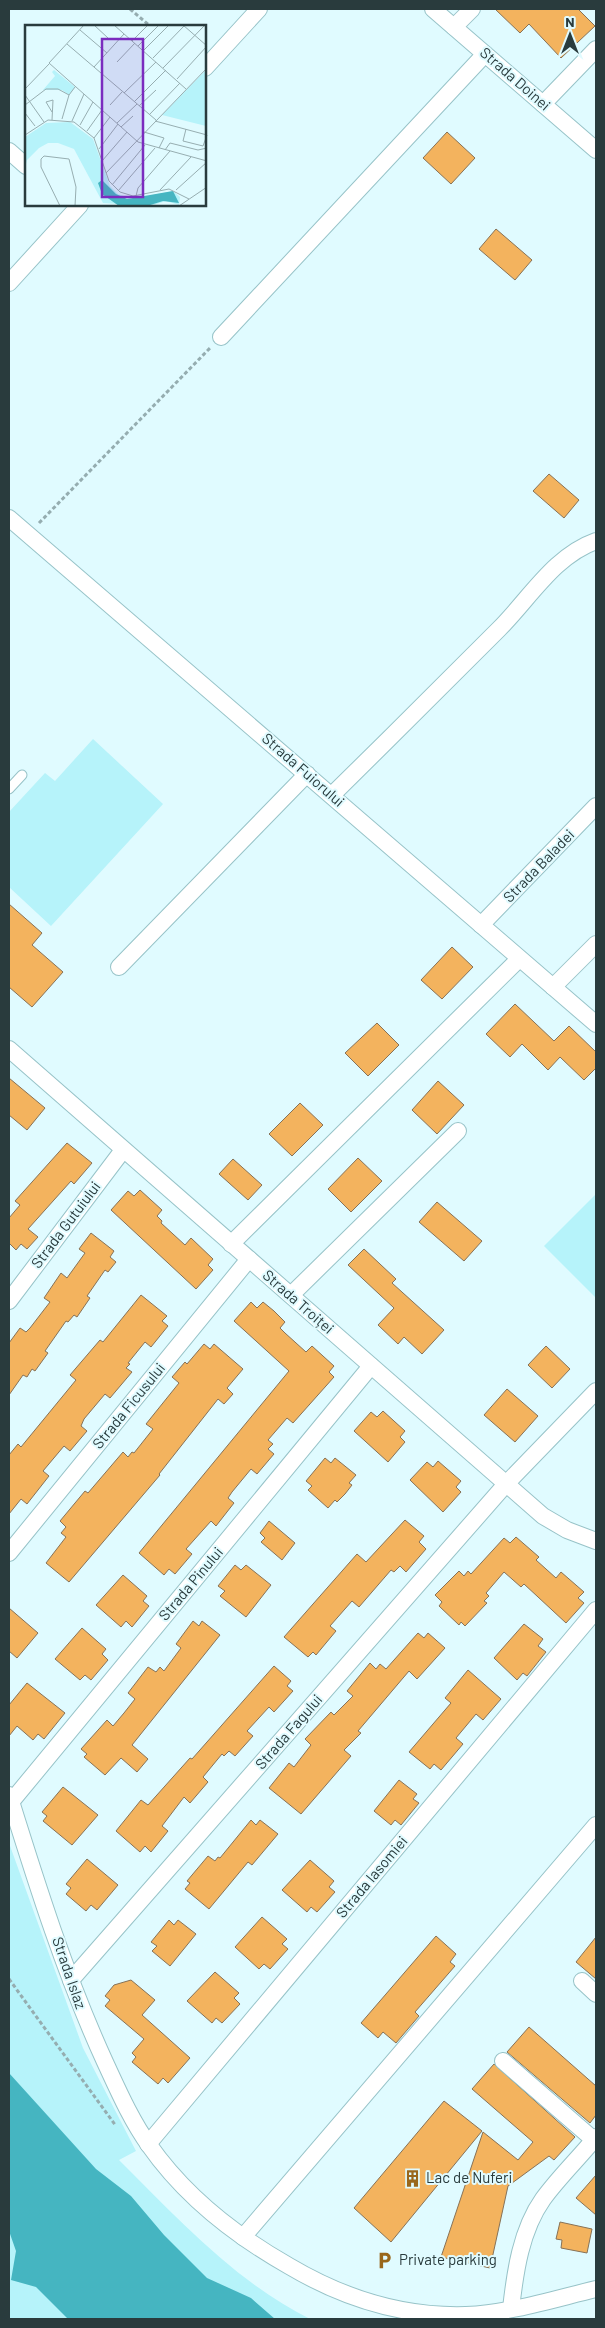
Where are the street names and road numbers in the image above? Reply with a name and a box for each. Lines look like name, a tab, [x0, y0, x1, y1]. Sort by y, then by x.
street label: Strada Doinei	[477, 43, 554, 114]
street label: Strada Fuiorului	[259, 729, 349, 810]
street label: Strada Baladei	[499, 825, 578, 905]
street label: Strada Gutuiului	[27, 1177, 104, 1271]
street label: Strada Troiței	[259, 1265, 338, 1337]
street label: Strada Ficusului	[88, 1359, 168, 1452]
street label: Strada Pinului	[154, 1543, 226, 1624]
street label: Strada Fagului	[251, 1690, 326, 1772]
street label: Strada Iasomiei	[332, 1832, 411, 1921]
street label: Strada Islaz	[49, 1934, 91, 2011]

